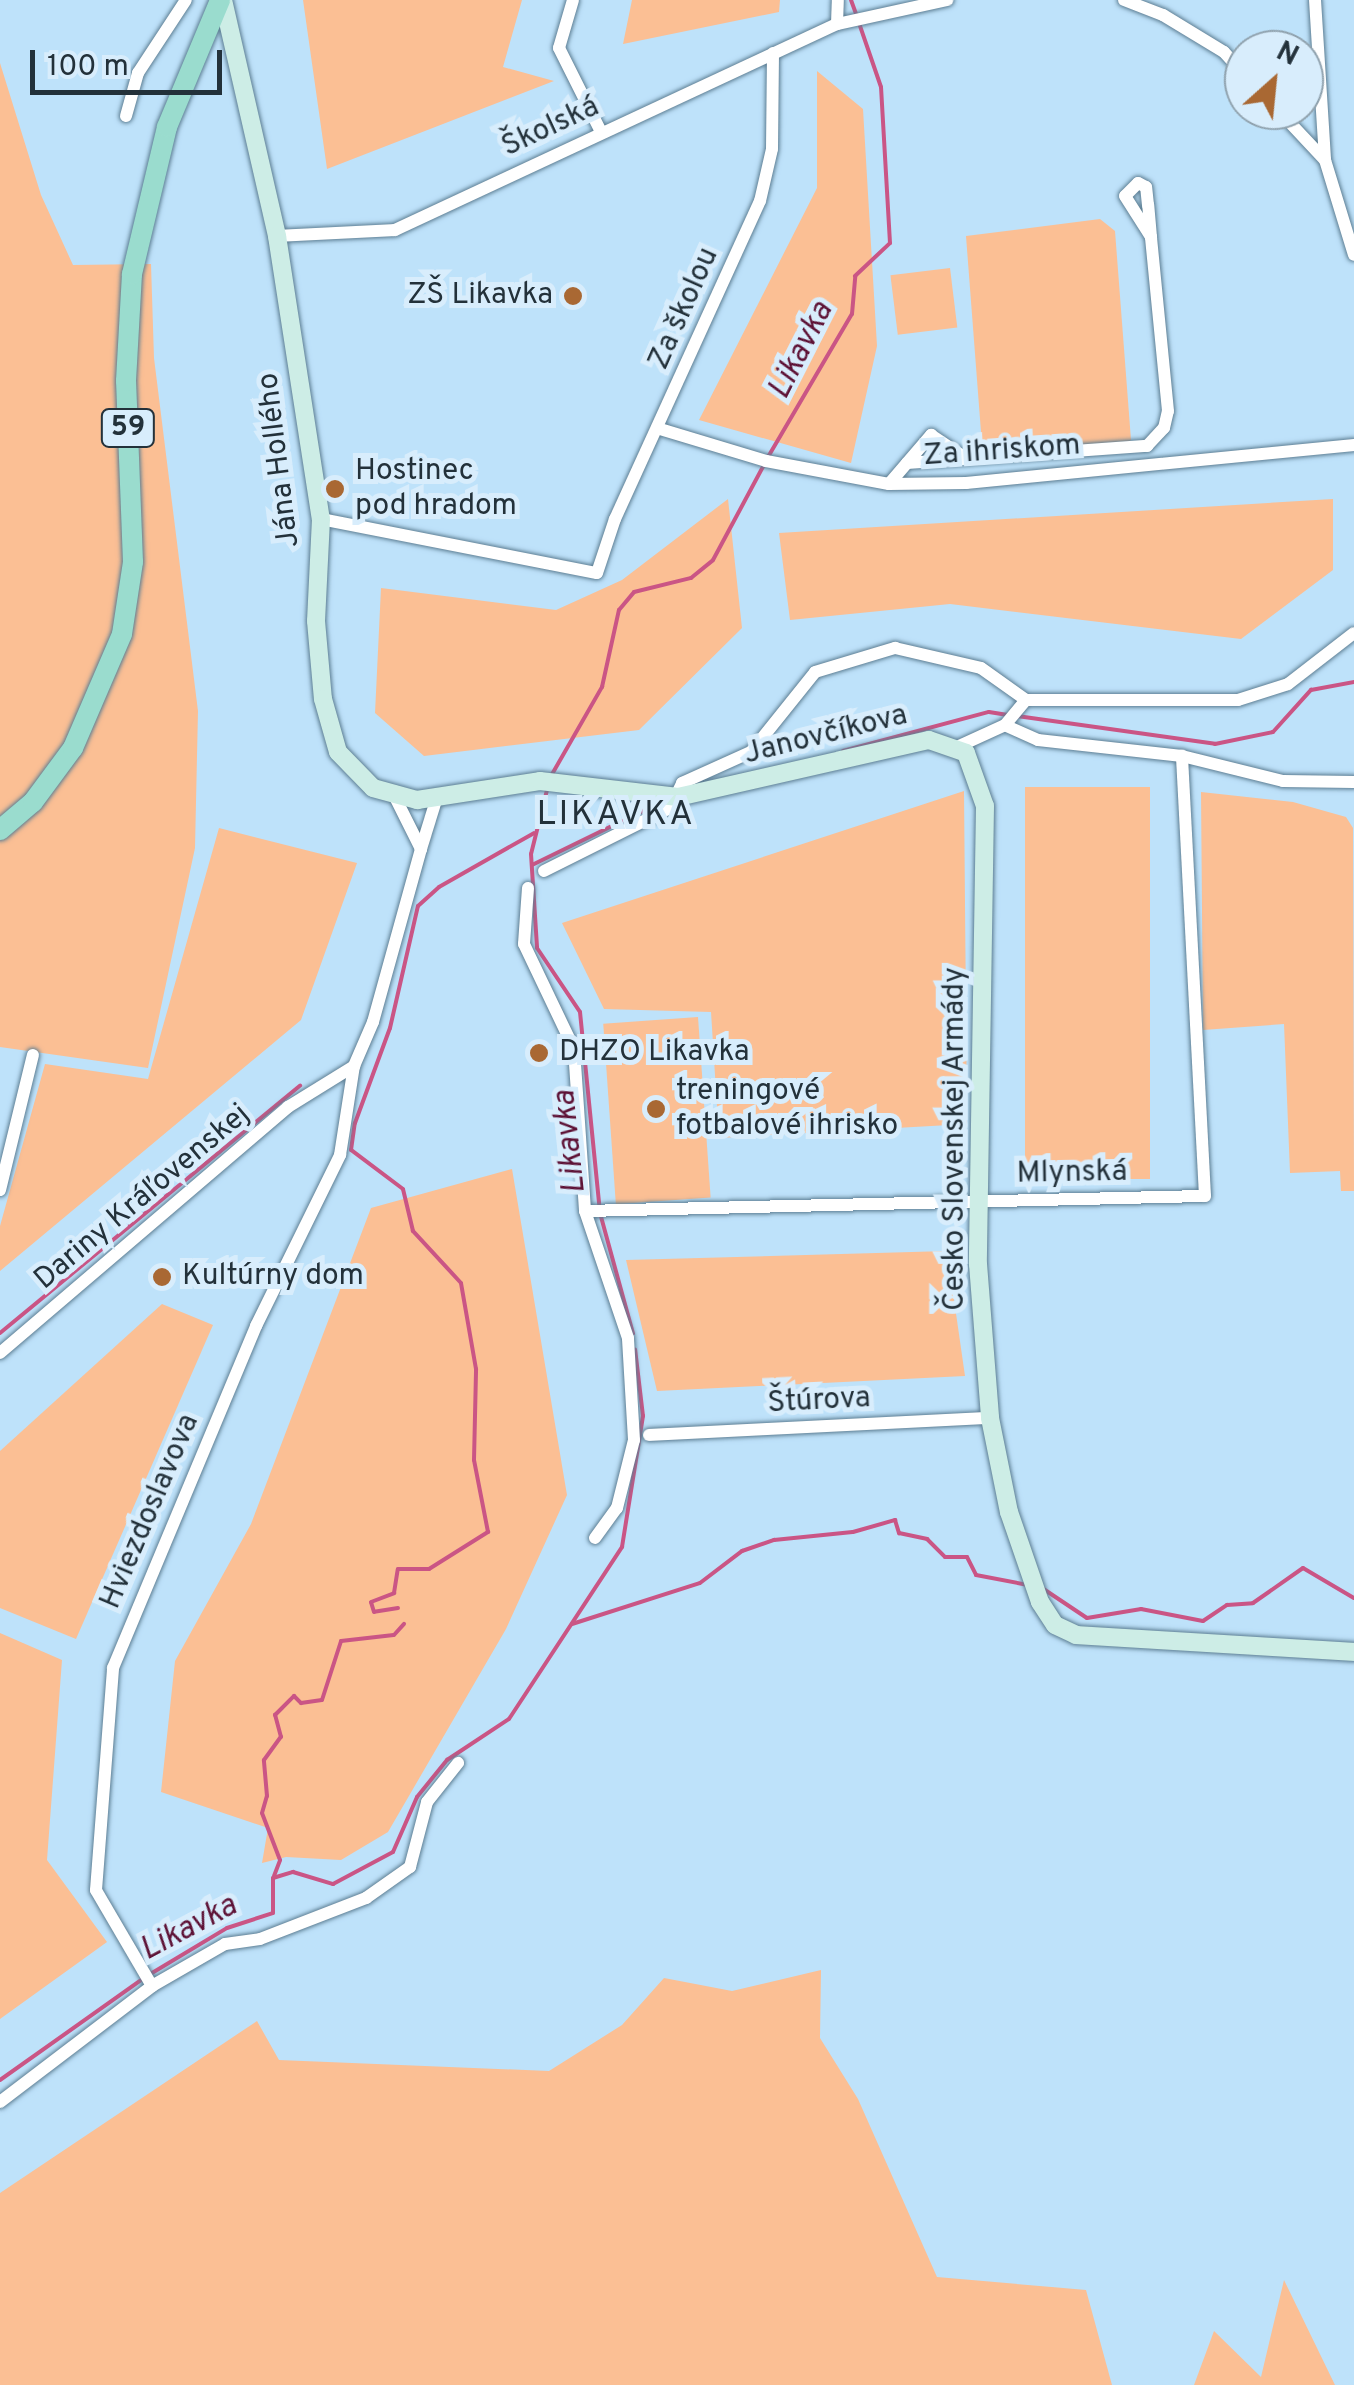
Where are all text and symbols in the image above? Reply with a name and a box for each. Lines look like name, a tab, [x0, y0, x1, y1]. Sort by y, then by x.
scale bar	[35, 30, 228, 92]
north arrow	[1224, 30, 1324, 130]
text: N	[1270, 34, 1304, 76]
text: 100 m	[47, 49, 129, 86]
street label: Školská	[497, 90, 605, 166]
street label: Za školou	[642, 242, 728, 376]
place label: ZŠ Likavka	[407, 278, 553, 314]
marker: ZŠ Likavka	[562, 285, 584, 307]
water label: Likavka	[761, 296, 843, 406]
street label: Jána Hollého	[251, 371, 309, 549]
road number: 59	[100, 405, 156, 451]
street label: Za ihriskom	[922, 429, 1082, 475]
place label: Hostinec pod hradom	[355, 454, 517, 524]
marker: Hostinec pod hradom	[324, 478, 346, 500]
street label: Janovčíkova	[741, 698, 911, 774]
district label: LIKAVKA	[536, 794, 696, 836]
street label: Česko Slovenskej Armády	[938, 967, 974, 1311]
place label: DHZO Likavka	[559, 1035, 749, 1071]
marker: DHZO Likavka	[528, 1042, 550, 1064]
place label: treningové fotbalové ihrisko	[676, 1074, 898, 1144]
water label: Likavka	[546, 1088, 596, 1196]
street label: Dariny Kráľovenskej	[28, 1097, 258, 1299]
marker: treningové fotbalové ihrisko	[645, 1098, 667, 1120]
street label: Mlynská	[1016, 1155, 1128, 1193]
place label: Kultúrny dom	[182, 1259, 364, 1295]
marker: Kultúrny dom	[151, 1266, 173, 1288]
street label: Štúrova	[767, 1381, 871, 1423]
street label: Hviezdoslavova	[94, 1409, 208, 1615]
water label: Likavka	[134, 1888, 244, 1970]

